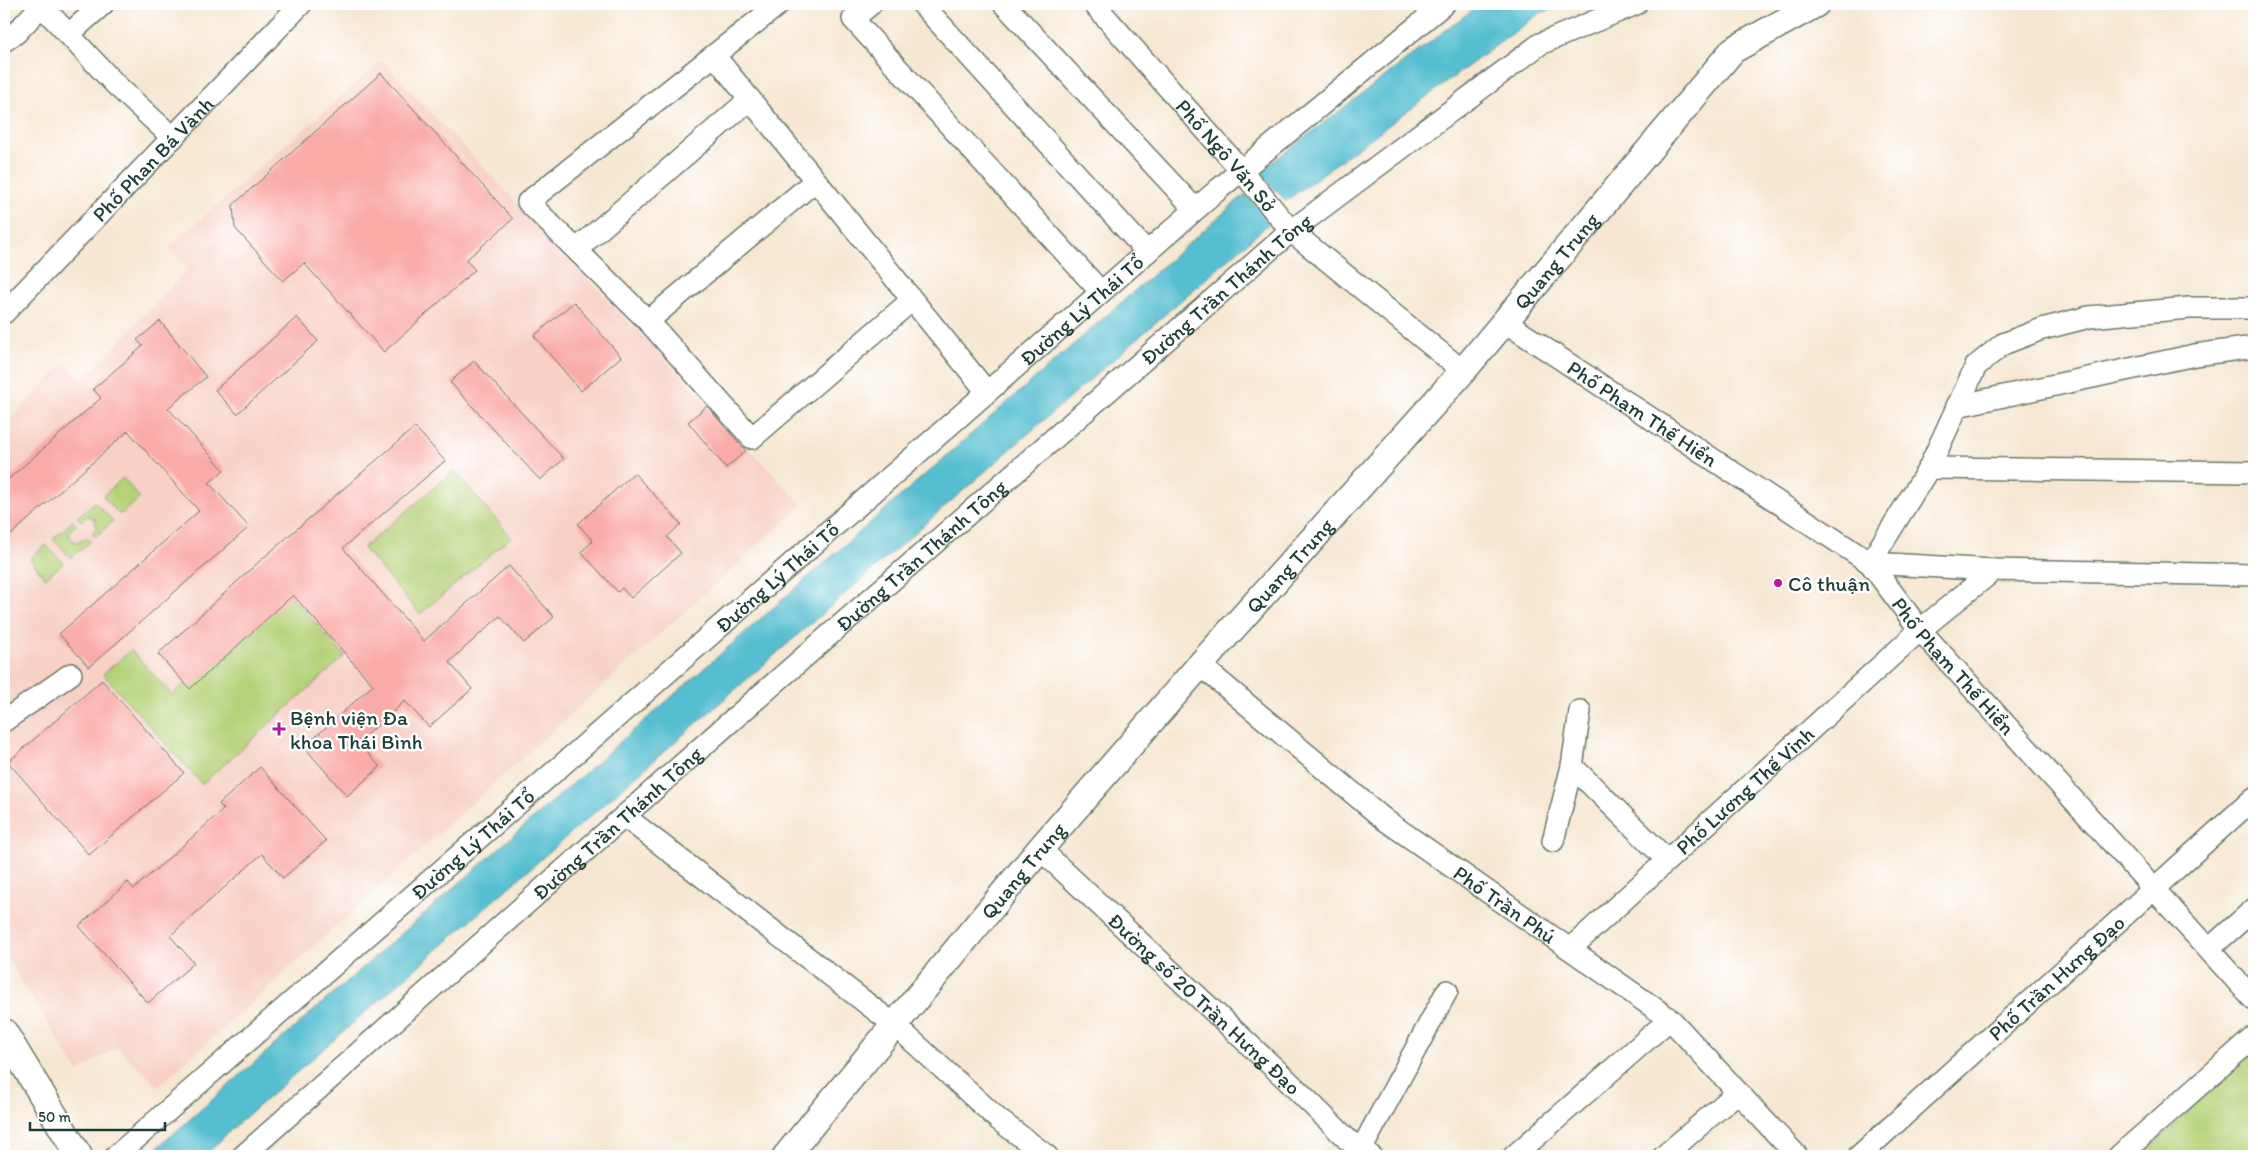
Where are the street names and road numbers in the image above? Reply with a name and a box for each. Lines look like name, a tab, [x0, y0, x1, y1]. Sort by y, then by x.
street label: Phố Phan Bá Vành	[86, 91, 218, 226]
street label: Phố Ngô Văn Sở	[1171, 93, 1282, 217]
street label: Đường Trần Thánh Tông	[1135, 207, 1317, 370]
street label: Quang Trung	[1508, 207, 1604, 314]
street label: Đường Lý Thái Tổ	[1014, 248, 1149, 370]
street label: Phố Phạm Thế Hiển	[1563, 354, 1723, 472]
street label: Đường Trần Thánh Tông	[830, 473, 1011, 636]
street label: Quang Trung	[1240, 512, 1338, 618]
street label: Đường Lý Thái Tổ	[710, 515, 844, 637]
street label: Phố Phạm Thế Hiển	[1887, 592, 2021, 740]
street label: Phố Lương Thế Vinh	[1670, 721, 1819, 859]
street label: Đường Trần Thánh Tông	[527, 740, 707, 905]
street label: Đường Lý Thái Tổ	[405, 782, 540, 904]
street label: Quang Trung	[975, 816, 1071, 924]
street label: Phố Trần Phú	[1449, 860, 1562, 949]
street label: Đường số 20 Trần Hưng Đạo	[1103, 907, 1307, 1100]
street label: Phố Trần Hưng Đạo	[1983, 909, 2129, 1045]

